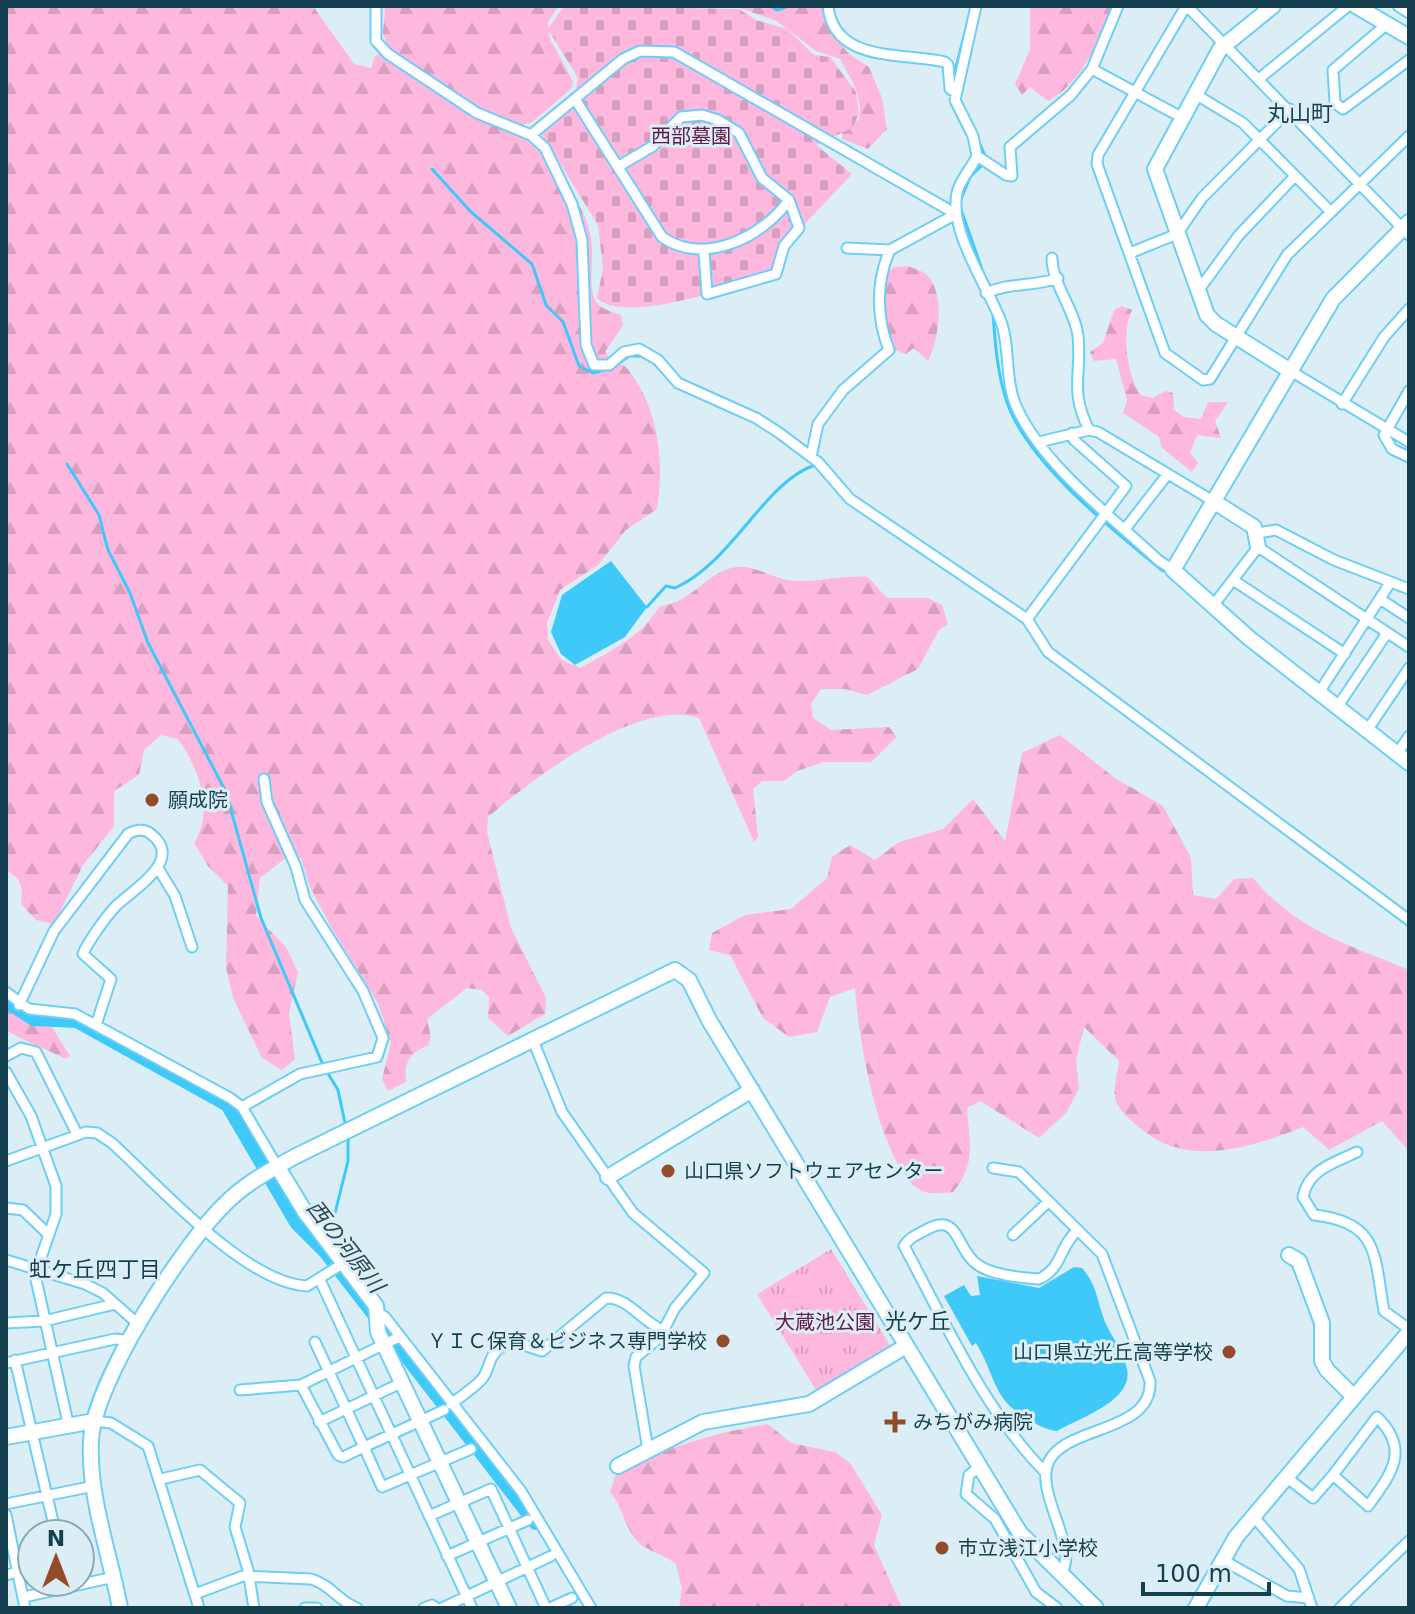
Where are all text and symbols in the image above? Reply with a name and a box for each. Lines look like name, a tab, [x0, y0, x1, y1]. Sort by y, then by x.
district label: 丸山町	[1267, 101, 1333, 126]
park label: 西部墓園	[651, 124, 731, 148]
place label: 願成院	[168, 788, 228, 812]
marker: 願成院	[143, 791, 161, 809]
place label: 山口県ソフトウェアセンター	[684, 1159, 944, 1183]
marker: 山口県ソフトウェアセンター	[659, 1162, 677, 1180]
water label: 西の河原川	[302, 1195, 391, 1299]
district label: 虹ケ丘四丁目	[29, 1257, 161, 1282]
district label: 光ケ丘	[885, 1309, 951, 1334]
park label: 大蔵池公園	[775, 1310, 875, 1334]
place label: ＹＩＣ保育＆ビジネス専門学校	[427, 1329, 707, 1353]
marker: ＹＩＣ保育＆ビジネス専門学校	[714, 1332, 732, 1350]
place label: 山口県立光丘高等学校	[1013, 1340, 1213, 1364]
marker: 山口県立光丘高等学校	[1220, 1343, 1238, 1361]
place label: みちがみ病院	[913, 1410, 1033, 1434]
marker: みちがみ病院	[884, 1411, 906, 1433]
north arrow	[16, 1518, 96, 1598]
text: N	[47, 1526, 65, 1551]
place label: 市立浅江小学校	[958, 1536, 1098, 1560]
marker: 市立浅江小学校	[933, 1539, 951, 1557]
scale bar	[1143, 1546, 1269, 1596]
text: 100 m	[1155, 1560, 1232, 1588]

